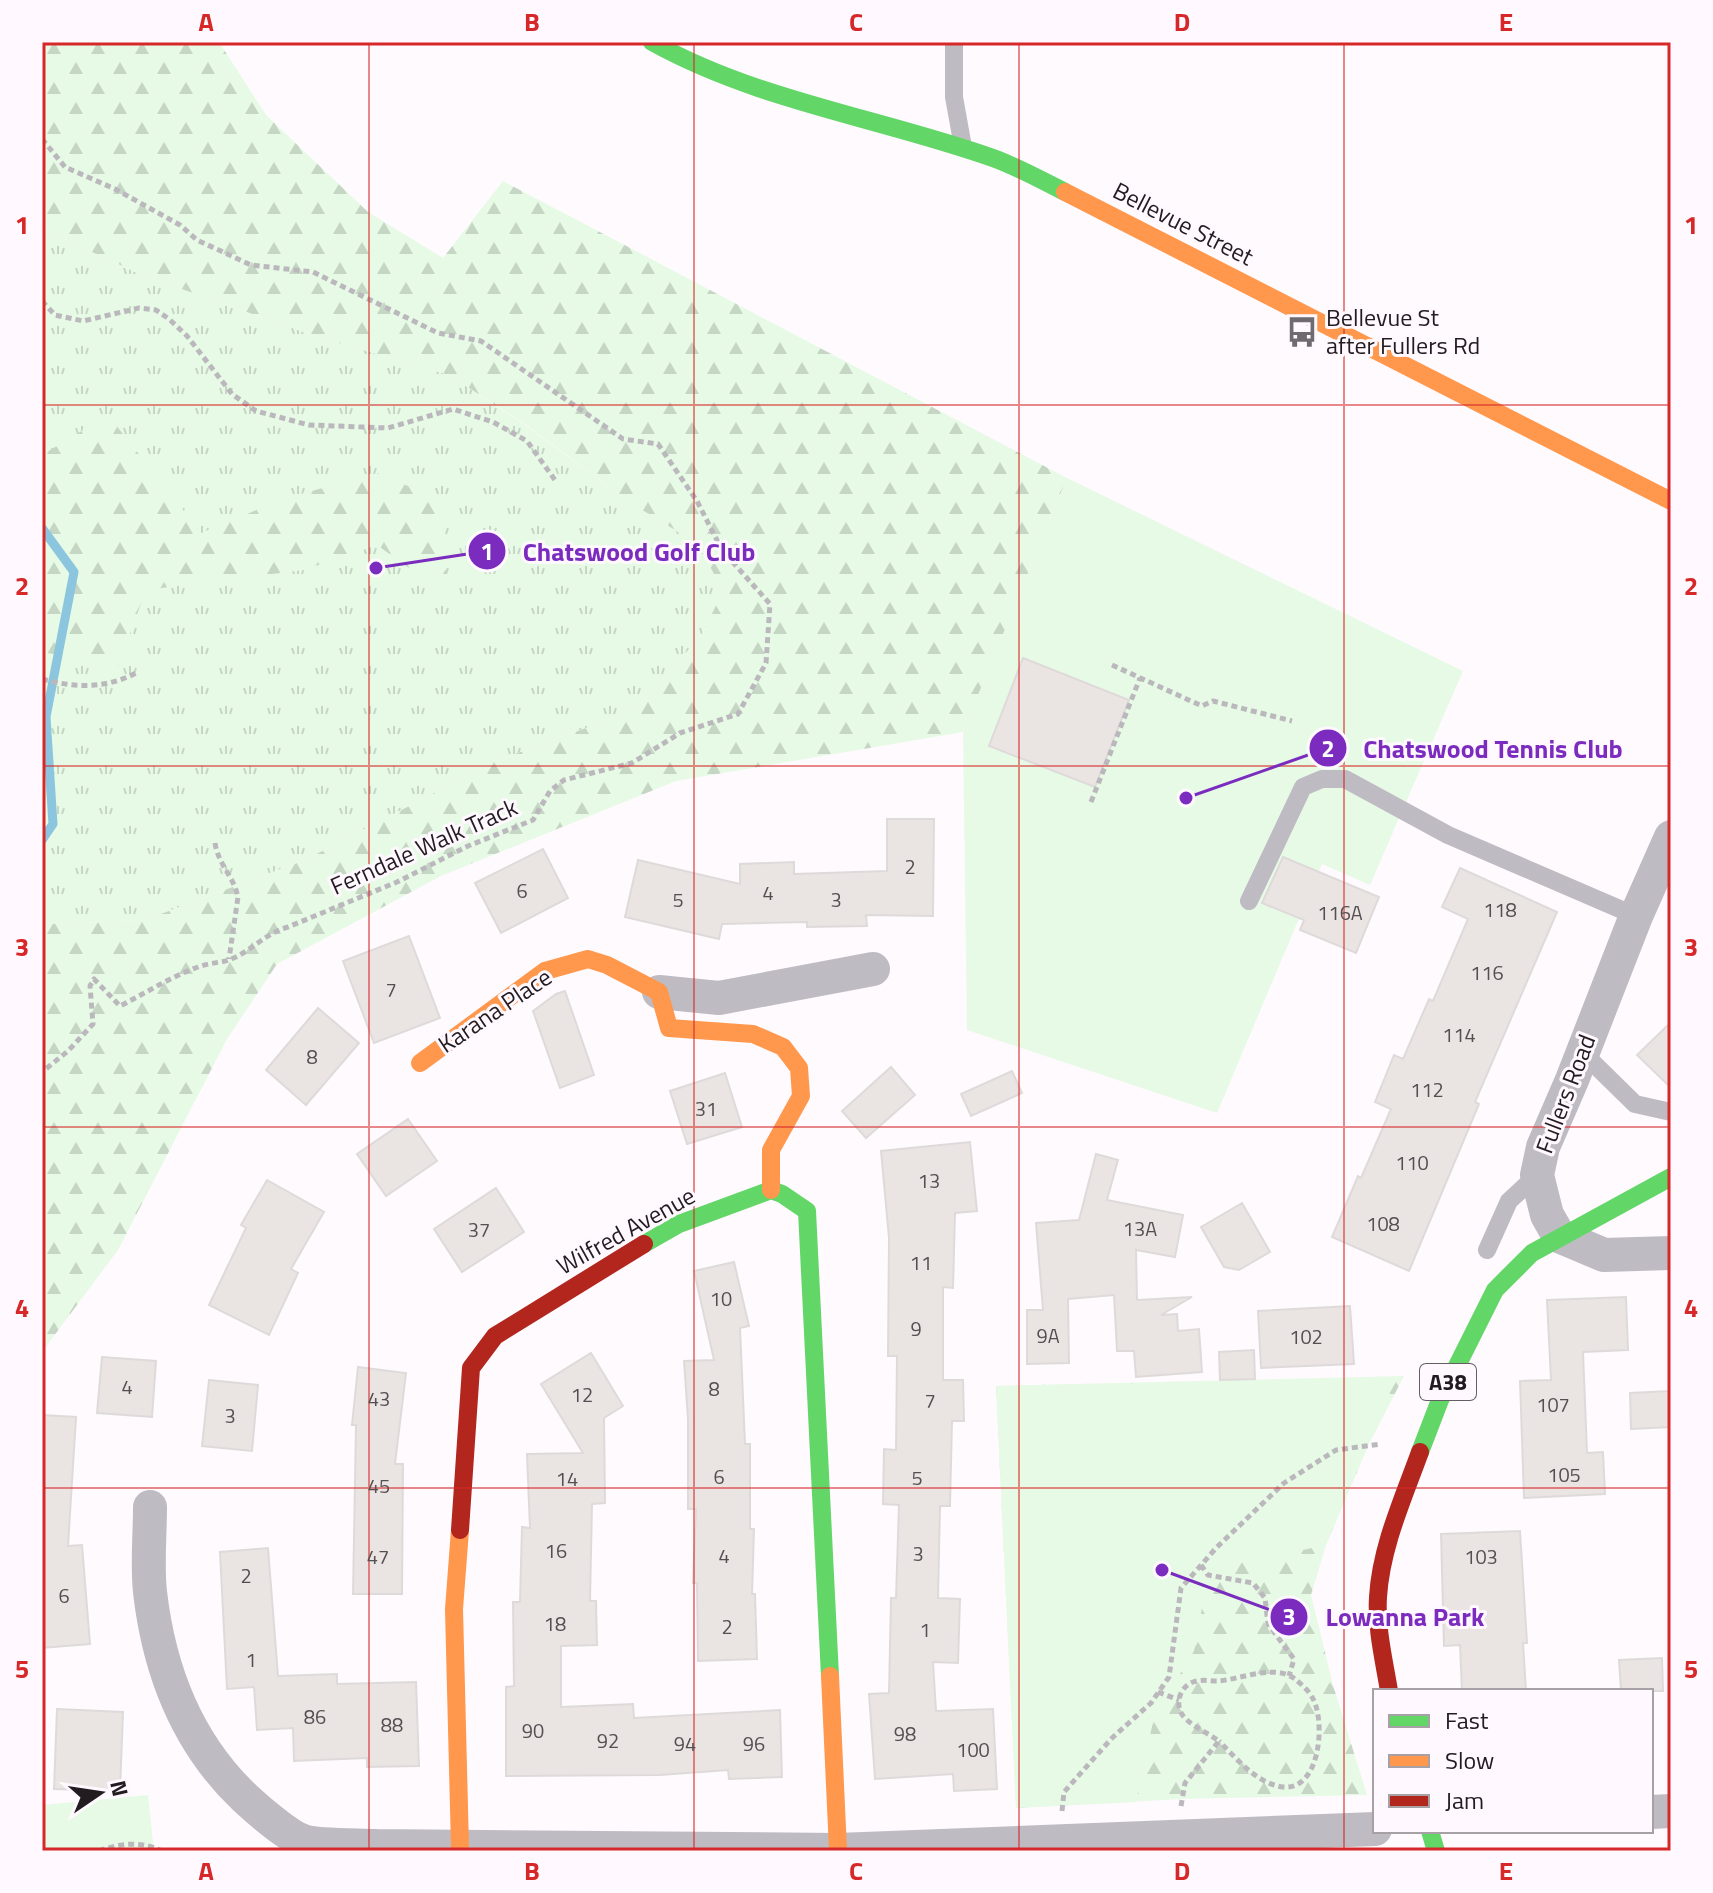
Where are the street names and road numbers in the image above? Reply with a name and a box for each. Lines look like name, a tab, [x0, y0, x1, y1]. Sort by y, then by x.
street label: Bellevue Street	[1107, 172, 1261, 274]
street label: Ferndale Walk Track	[324, 789, 523, 903]
street label: Karana Place	[430, 959, 559, 1062]
street label: Fullers Road	[1526, 1029, 1604, 1158]
street label: Wilfred Avenue	[550, 1177, 701, 1283]
road number: A38	[1420, 1364, 1476, 1400]

